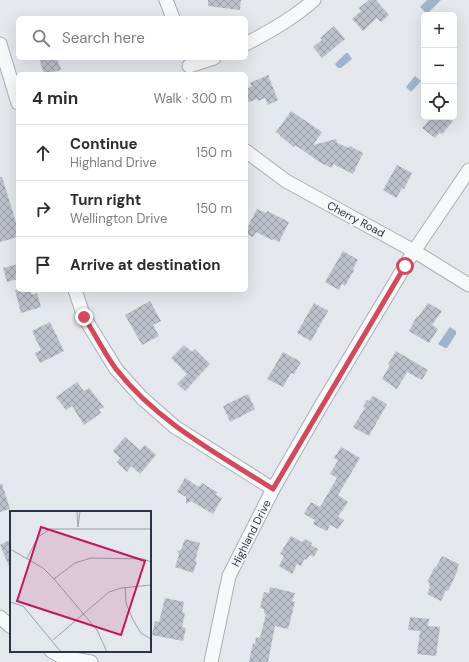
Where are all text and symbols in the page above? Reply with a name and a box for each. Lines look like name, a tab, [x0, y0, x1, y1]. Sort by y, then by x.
map controls	[421, 12, 457, 120]
button: +	[421, 12, 457, 48]
search box	[16, 16, 248, 60]
icon: search	[30, 27, 52, 49]
text: Search here	[62, 28, 145, 48]
button: −	[421, 48, 457, 84]
button: locate	[421, 84, 457, 120]
text: 4 min	[32, 87, 78, 109]
text: Walk · 300 m	[154, 90, 232, 107]
text: Continue	[70, 134, 138, 154]
icon: ahead	[32, 142, 54, 164]
text: 150 m	[196, 144, 232, 161]
text: Highland Drive	[70, 154, 157, 171]
text: Turn right	[70, 190, 141, 210]
icon: right	[32, 198, 54, 220]
street label: Cherry Road	[325, 198, 387, 240]
text: 150 m	[196, 200, 232, 217]
text: Wellington Drive	[70, 210, 167, 227]
icon: arrive	[32, 254, 54, 276]
text: Arrive at destination	[70, 255, 221, 275]
route start	[396, 257, 414, 275]
route end	[75, 308, 93, 326]
street label: Highland Drive	[228, 497, 274, 569]
inset map	[10, 511, 151, 652]

